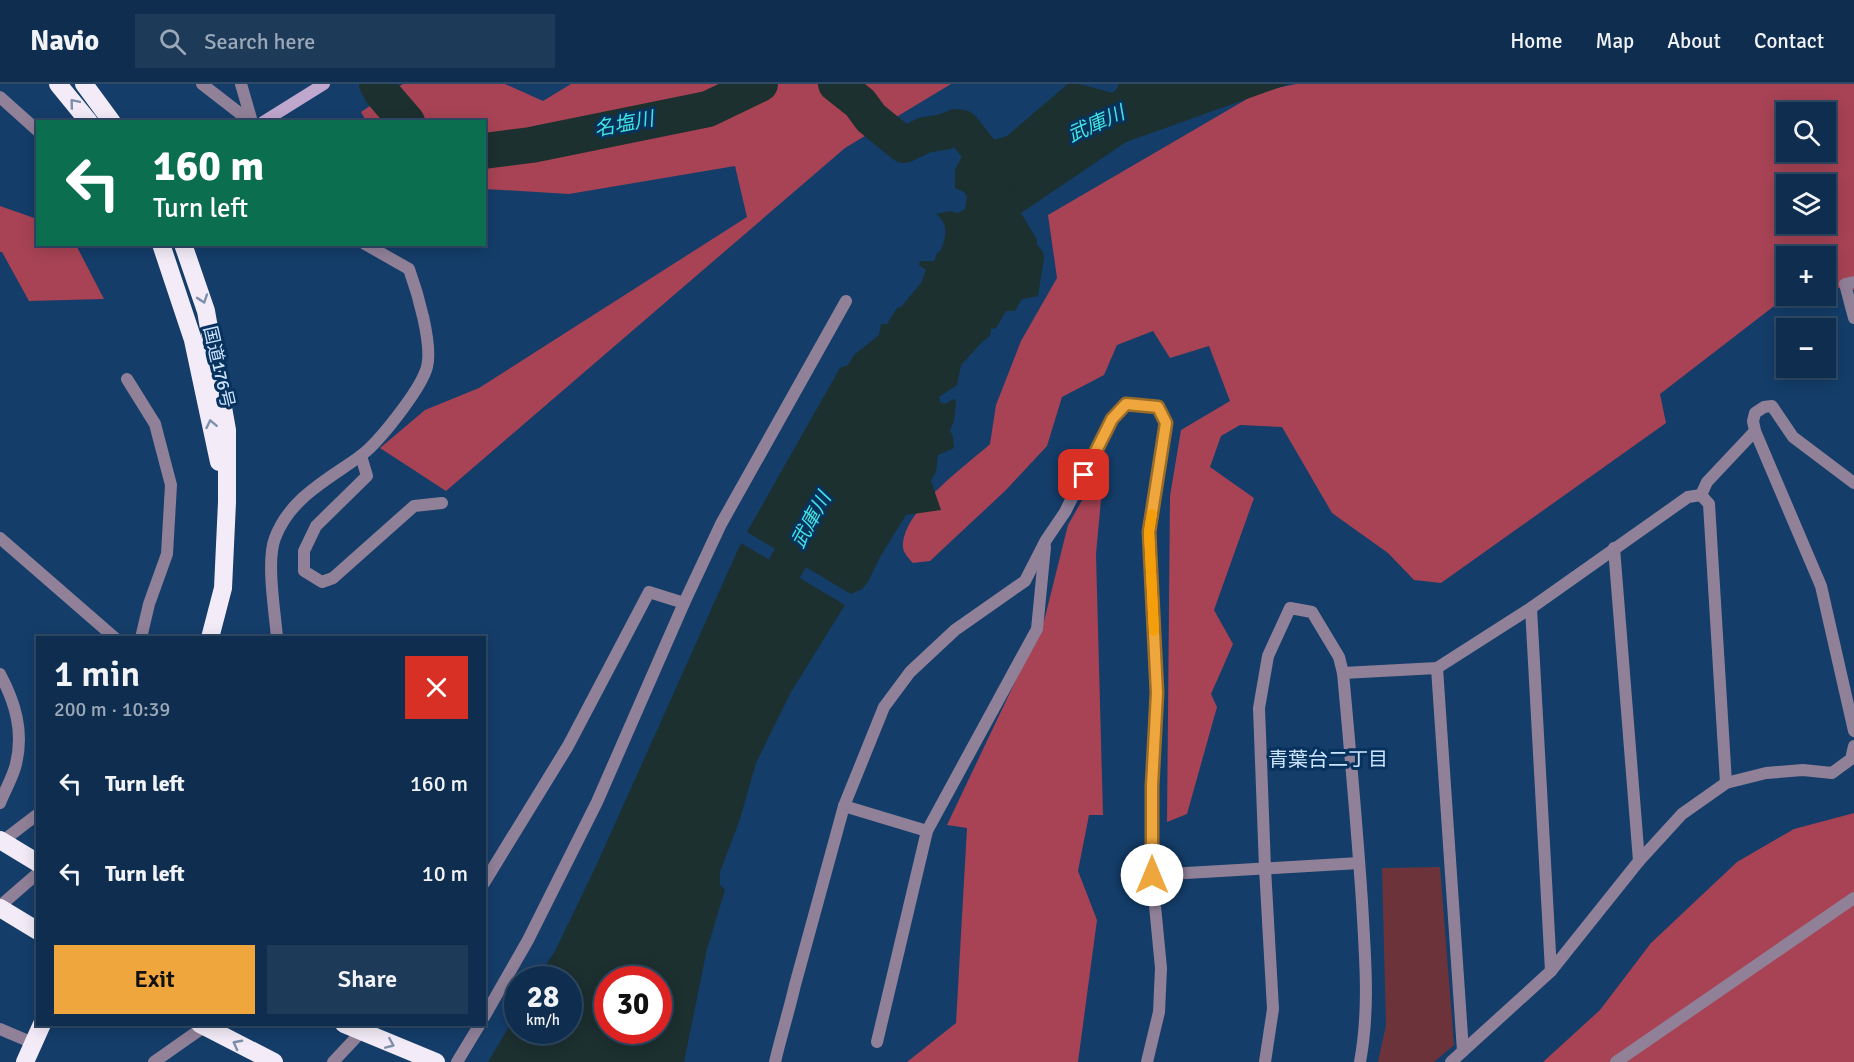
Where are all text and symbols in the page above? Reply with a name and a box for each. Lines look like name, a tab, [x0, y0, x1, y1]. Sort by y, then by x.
search box	[135, 14, 555, 68]
text: Navio	[30, 24, 99, 58]
icon: search	[156, 25, 189, 58]
text: Search here	[204, 28, 315, 55]
text: Home	[1510, 28, 1563, 54]
text: Map	[1596, 28, 1634, 54]
text: About	[1667, 28, 1721, 54]
text: Contact	[1754, 28, 1824, 54]
one-way arrow	[70, 99, 81, 110]
water label: 武庫川	[1064, 100, 1130, 148]
map controls	[1776, 102, 1836, 378]
button: search	[1776, 102, 1836, 162]
water label: 名塩川	[592, 106, 658, 142]
text: 160 m	[153, 141, 264, 192]
icon: left	[54, 144, 132, 222]
button: layers	[1776, 174, 1836, 234]
text: Turn left	[153, 192, 248, 225]
button: +	[1776, 246, 1836, 306]
one-way arrow	[195, 293, 208, 304]
button: −	[1776, 318, 1836, 378]
street label: 国道176号	[199, 324, 239, 410]
one-way arrow	[205, 420, 218, 430]
pin	[1058, 449, 1109, 500]
icon: arrive	[1067, 458, 1100, 491]
water label: 武庫川	[786, 486, 837, 552]
text: 1 min	[54, 652, 140, 697]
button: close	[405, 656, 468, 719]
text: 200 m · 10:39	[54, 697, 170, 722]
district label: 青葉台二丁目	[1268, 747, 1388, 772]
icon: left	[54, 767, 87, 800]
text: Turn left	[105, 770, 185, 797]
text: 160 m	[410, 770, 468, 797]
position arrow	[1120, 843, 1184, 907]
icon: left	[54, 857, 87, 890]
text: Turn left	[105, 860, 185, 887]
text: 10 m	[422, 860, 468, 887]
button: Exit	[54, 945, 255, 1014]
button: Share	[267, 945, 468, 1014]
speed limit sign: 30	[594, 966, 672, 1044]
text: 28	[527, 979, 559, 1016]
text: km/h	[526, 1011, 560, 1029]
one-way arrow	[384, 1037, 395, 1049]
one-way arrow	[233, 1040, 243, 1051]

